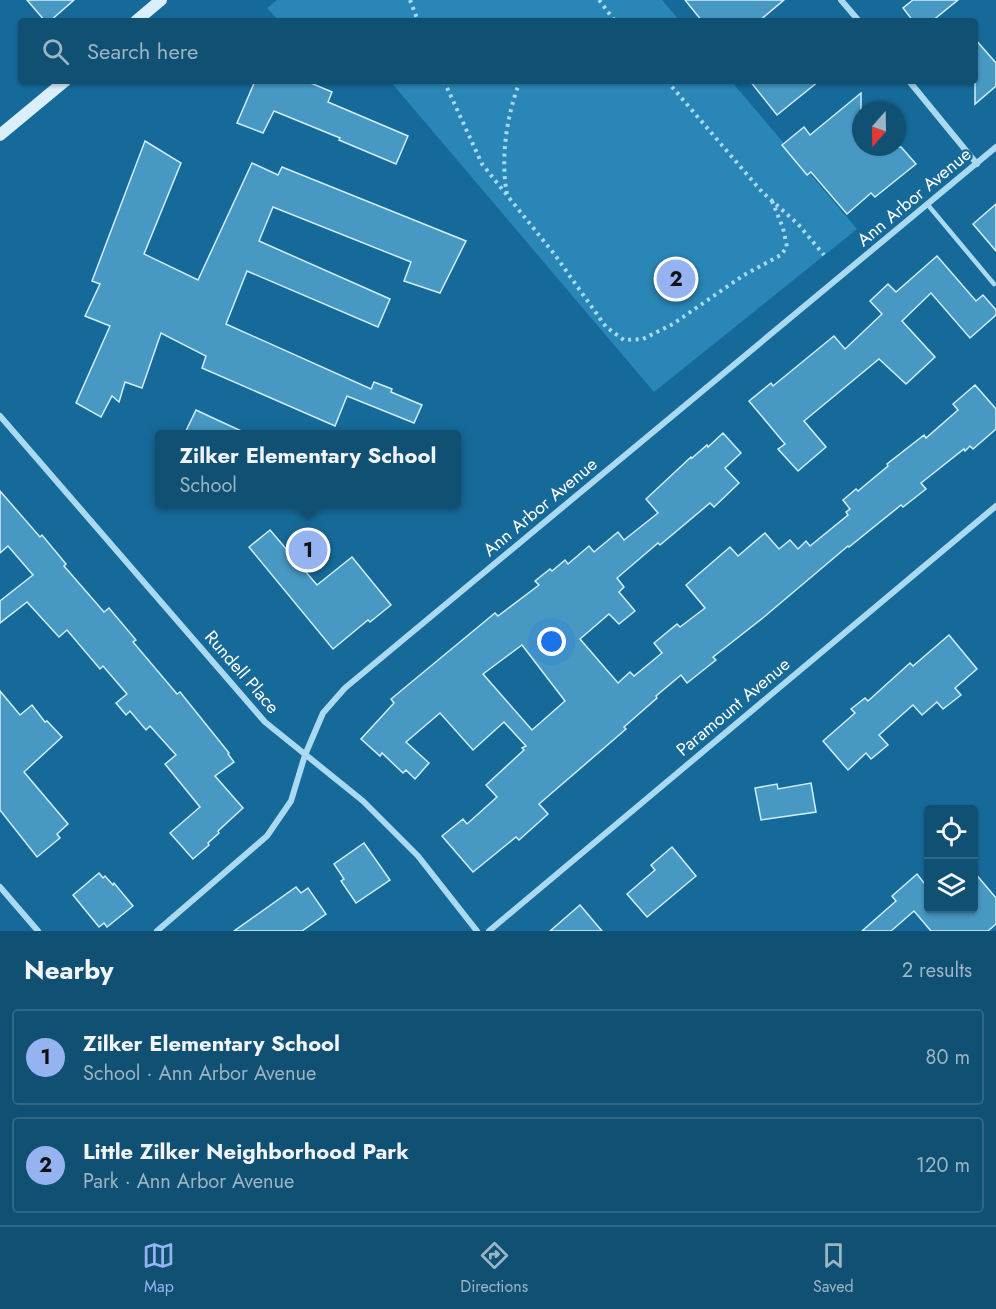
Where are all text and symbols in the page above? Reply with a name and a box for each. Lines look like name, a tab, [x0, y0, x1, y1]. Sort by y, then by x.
search box	[18, 18, 978, 84]
icon: search	[39, 35, 72, 68]
text: Search here	[87, 35, 198, 67]
north arrow	[852, 102, 906, 156]
street label: Ann Arbor Avenue	[851, 141, 977, 253]
pin: 2	[656, 256, 696, 302]
popup	[155, 430, 461, 508]
text: Zilker Elementary School	[179, 439, 437, 471]
street label: Ann Arbor Avenue	[477, 451, 603, 563]
text: School	[179, 471, 237, 500]
pin: 1	[288, 528, 328, 572]
street label: Rundell Place	[198, 625, 286, 719]
your location	[537, 627, 566, 656]
street label: Paramount Avenue	[670, 652, 796, 762]
map controls	[924, 805, 978, 913]
button: locate	[924, 805, 978, 859]
button: layers	[924, 859, 978, 913]
text: Nearby	[24, 951, 113, 989]
text: 2 results	[902, 956, 972, 985]
text: Zilker Elementary School	[83, 1027, 340, 1059]
text: 1	[40, 1043, 51, 1072]
text: 80 m	[925, 1043, 970, 1072]
text: School · Ann Arbor Avenue	[83, 1059, 316, 1088]
text: Little Zilker Neighborhood Park	[83, 1135, 409, 1167]
text: 2	[39, 1151, 52, 1180]
text: 120 m	[916, 1151, 970, 1180]
text: Park · Ann Arbor Avenue	[83, 1167, 294, 1196]
tab: Map	[142, 1239, 175, 1298]
tab: Directions	[460, 1239, 528, 1298]
tab: Saved	[813, 1239, 854, 1298]

